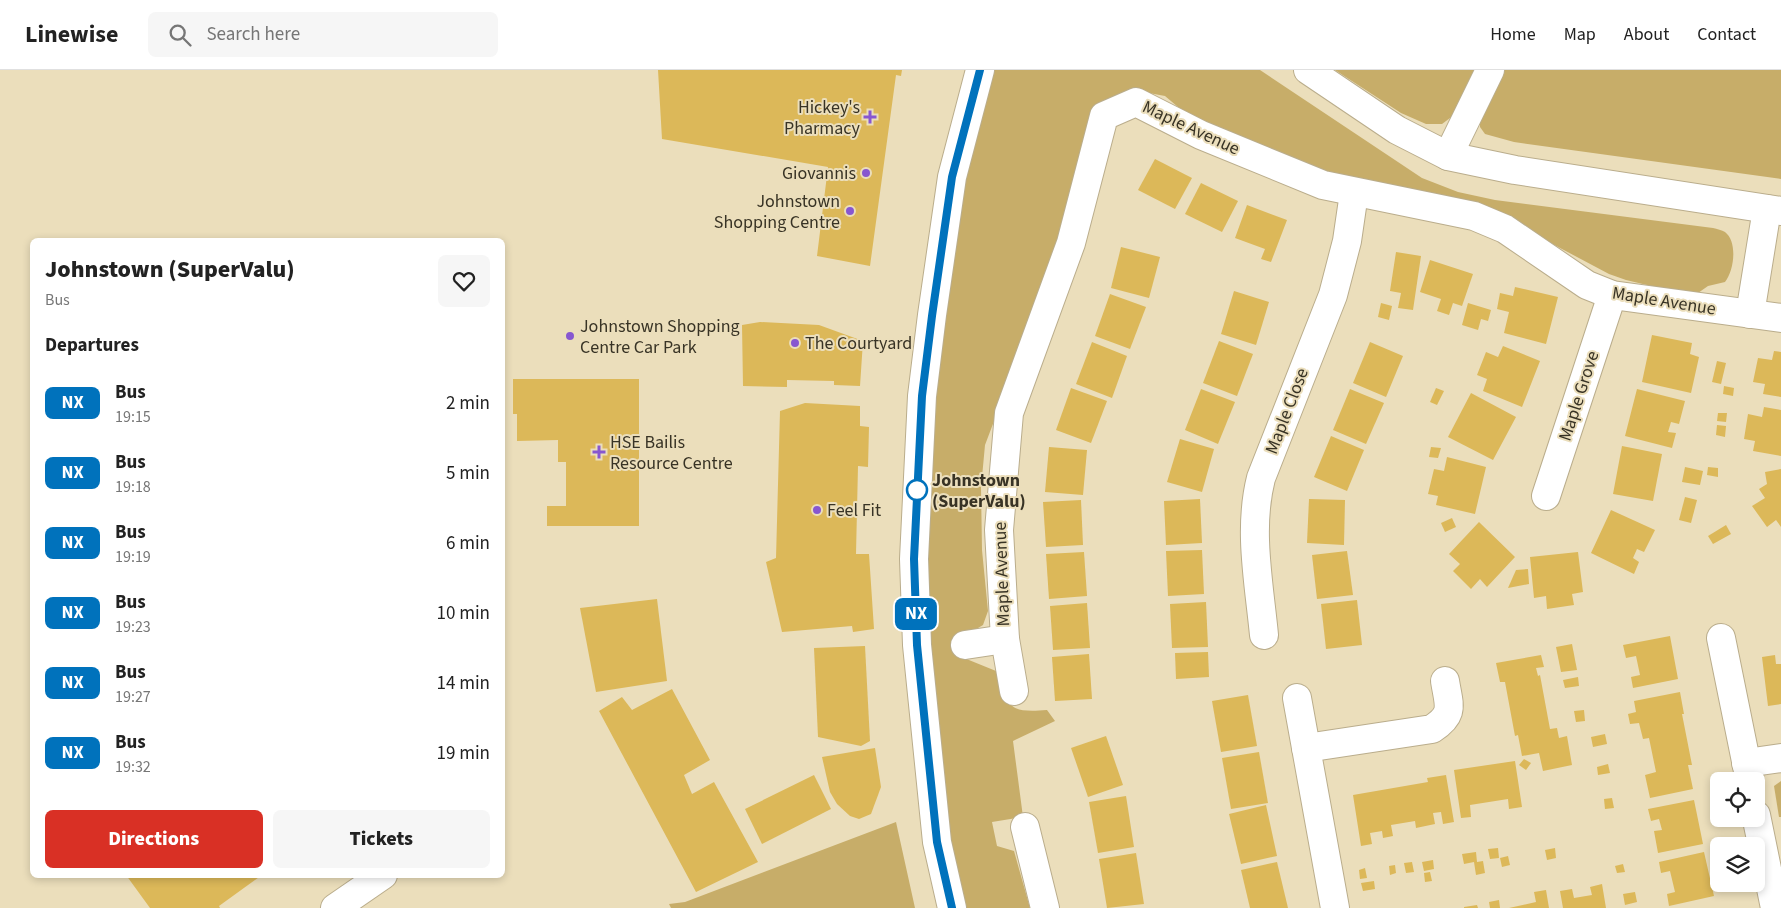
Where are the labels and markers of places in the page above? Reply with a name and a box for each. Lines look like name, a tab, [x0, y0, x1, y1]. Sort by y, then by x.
place label: Hickey's Pharmacy	[784, 95, 861, 141]
marker: Hickey's Pharmacy	[864, 111, 876, 123]
place label: Giovannis	[782, 161, 856, 186]
marker: Giovannis	[860, 167, 872, 179]
place label: Johnstown Shopping Centre	[714, 189, 840, 235]
marker: Johnstown Shopping Centre	[844, 205, 856, 217]
place label: Johnstown Shopping Centre Car Park	[580, 314, 740, 360]
marker: Johnstown Shopping Centre Car Park	[564, 330, 576, 342]
place label: The Courtyard	[805, 331, 912, 356]
marker: The Courtyard	[789, 337, 801, 349]
place label: HSE Bailis Resource Centre	[610, 430, 733, 476]
marker: HSE Bailis Resource Centre	[592, 445, 606, 459]
place label: Johnstown (SuperValu)	[932, 468, 1026, 514]
marker: Johnstown (SuperValu)	[906, 479, 928, 501]
place label: Feel Fit	[827, 498, 881, 523]
marker: Feel Fit	[811, 504, 823, 516]

